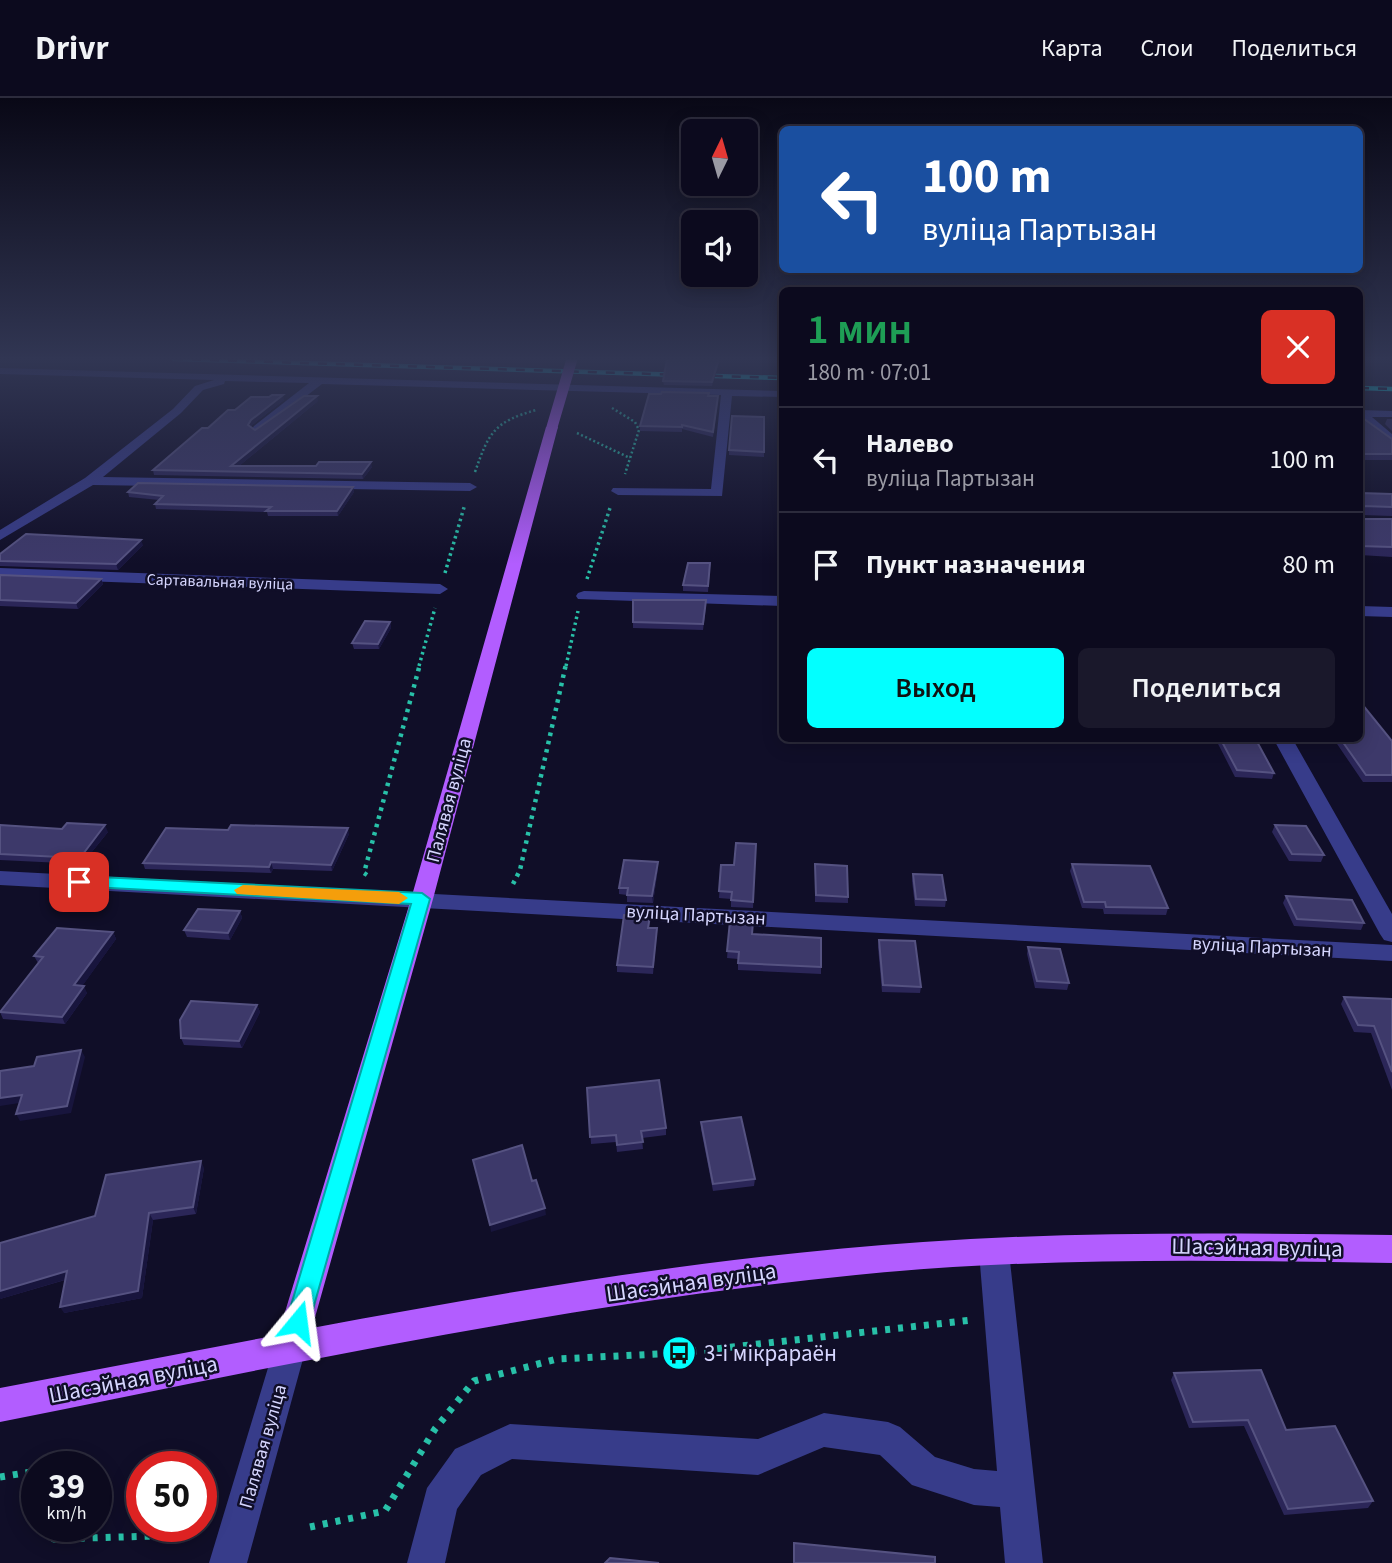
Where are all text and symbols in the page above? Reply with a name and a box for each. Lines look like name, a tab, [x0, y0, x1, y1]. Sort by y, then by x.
text: Drivr	[35, 25, 109, 72]
text: Карта	[1041, 31, 1103, 66]
text: Слои	[1141, 31, 1194, 66]
text: Поделиться	[1232, 31, 1357, 66]
north arrow	[681, 119, 758, 196]
map controls	[681, 119, 758, 287]
text: 100 m	[922, 142, 1051, 212]
icon: left	[807, 154, 898, 245]
text: вуліца Партызан	[922, 207, 1157, 253]
button: sound	[681, 210, 758, 287]
text: 1 мин	[807, 300, 912, 360]
button: close	[1261, 310, 1335, 384]
text: 180 m · 07:01	[807, 356, 931, 389]
text: Налево	[866, 425, 954, 462]
icon: left	[807, 441, 845, 479]
text: 100 m	[1269, 441, 1335, 478]
text: вуліца Партызан	[866, 462, 1035, 495]
icon: arrive	[807, 546, 845, 584]
text: Пункт назначения	[866, 546, 1086, 583]
text: 80 m	[1282, 546, 1335, 583]
street label: Сартавальная вуліца	[146, 568, 294, 596]
button: Выход	[807, 648, 1064, 728]
button: Поделиться	[1078, 648, 1335, 728]
street label: Палявая вуліца	[420, 735, 479, 866]
pin	[49, 852, 109, 912]
icon: arrive	[60, 863, 98, 901]
street label: вуліца Партызан	[625, 898, 766, 933]
street label: вуліца Партызан	[1191, 930, 1332, 965]
street label: Шасэйная вуліца	[1171, 1230, 1343, 1265]
street label: Шасэйная вуліца	[604, 1254, 778, 1311]
position arrow	[261, 1285, 335, 1359]
bus stop icon: 3-і мікрараён	[660, 1334, 698, 1372]
place label: 3-і мікрараён	[704, 1337, 837, 1370]
street label: Шасэйная вуліца	[46, 1347, 220, 1412]
street label: Палявая вуліца	[233, 1381, 294, 1512]
speed limit sign: 50	[126, 1451, 217, 1542]
text: 39	[48, 1462, 85, 1512]
text: km/h	[47, 1501, 86, 1526]

